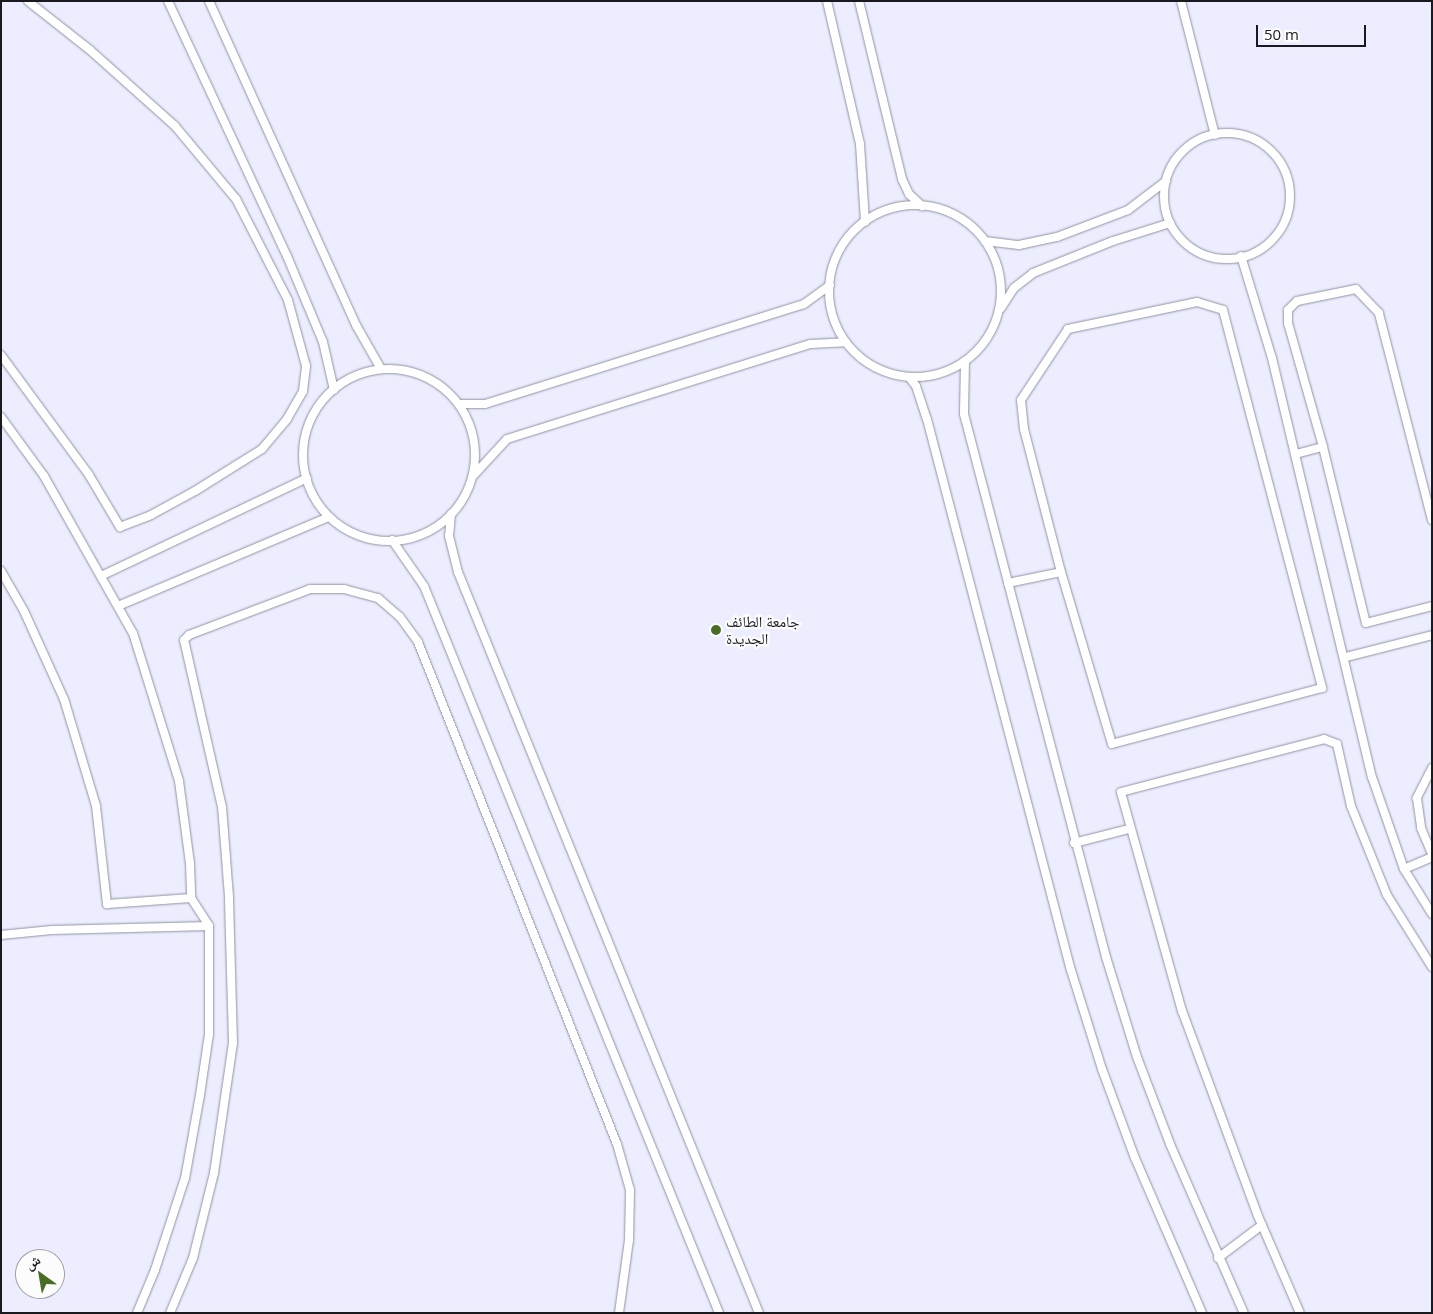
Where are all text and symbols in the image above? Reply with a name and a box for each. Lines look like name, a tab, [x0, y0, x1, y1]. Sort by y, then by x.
scale bar	[1258, 15, 1368, 47]
text: 50 m	[1264, 24, 1299, 44]
place label: جامعة الطائف الجديدة	[726, 612, 799, 647]
marker: جامعة الطائف الجديدة	[710, 624, 722, 636]
north arrow	[15, 1249, 65, 1299]
text: ش	[21, 1250, 44, 1274]

